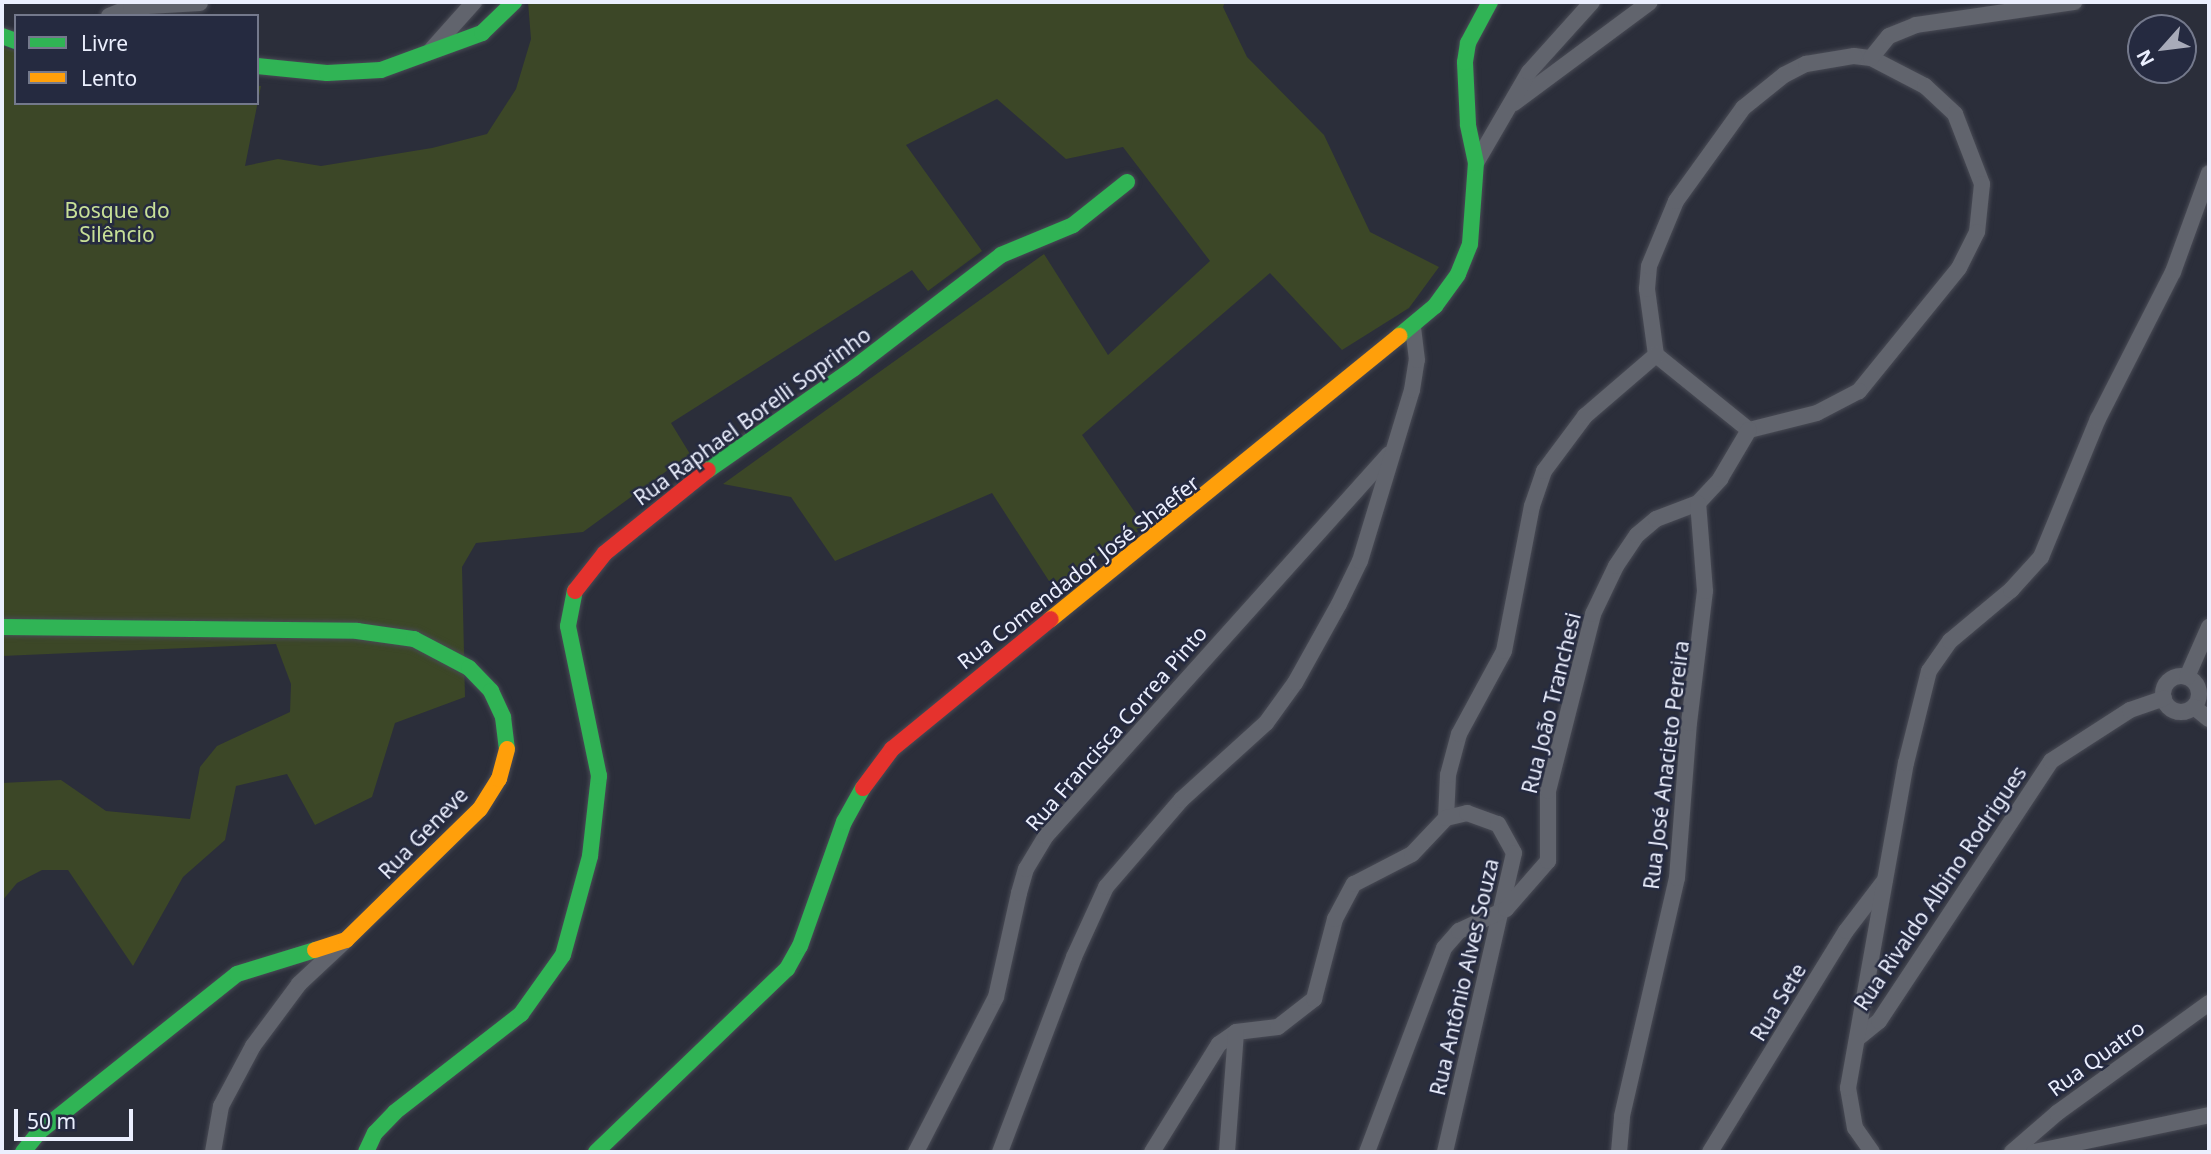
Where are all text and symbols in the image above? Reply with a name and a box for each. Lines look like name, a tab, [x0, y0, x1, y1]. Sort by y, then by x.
legend	[14, 14, 259, 105]
north arrow	[2127, 14, 2197, 84]
text: Livre	[81, 29, 128, 57]
text: N	[2130, 45, 2160, 71]
text: Lento	[81, 64, 137, 92]
park label: Bosque do Silêncio	[64, 197, 170, 247]
street label: Rua Raphael Borelli Soprinho	[629, 322, 875, 510]
street label: Rua Comendador José Shaefer	[952, 470, 1204, 674]
street label: Rua João Tranchesi	[1516, 610, 1586, 796]
street label: Rua Francisca Correa Pinto	[1020, 620, 1212, 836]
street label: Rua José Anacieto Pereira	[1638, 639, 1694, 891]
street label: Rua Rivaldo Albino Rodrigues	[1849, 761, 2031, 1015]
street label: Rua Geneve	[373, 782, 473, 884]
street label: Rua Antônio Alves Souza	[1424, 856, 1504, 1098]
street label: Rua Sete	[1745, 959, 1811, 1045]
street label: Rua Quatro	[2043, 1015, 2149, 1101]
scale bar	[18, 1094, 136, 1138]
text: 50 m	[27, 1107, 76, 1135]

